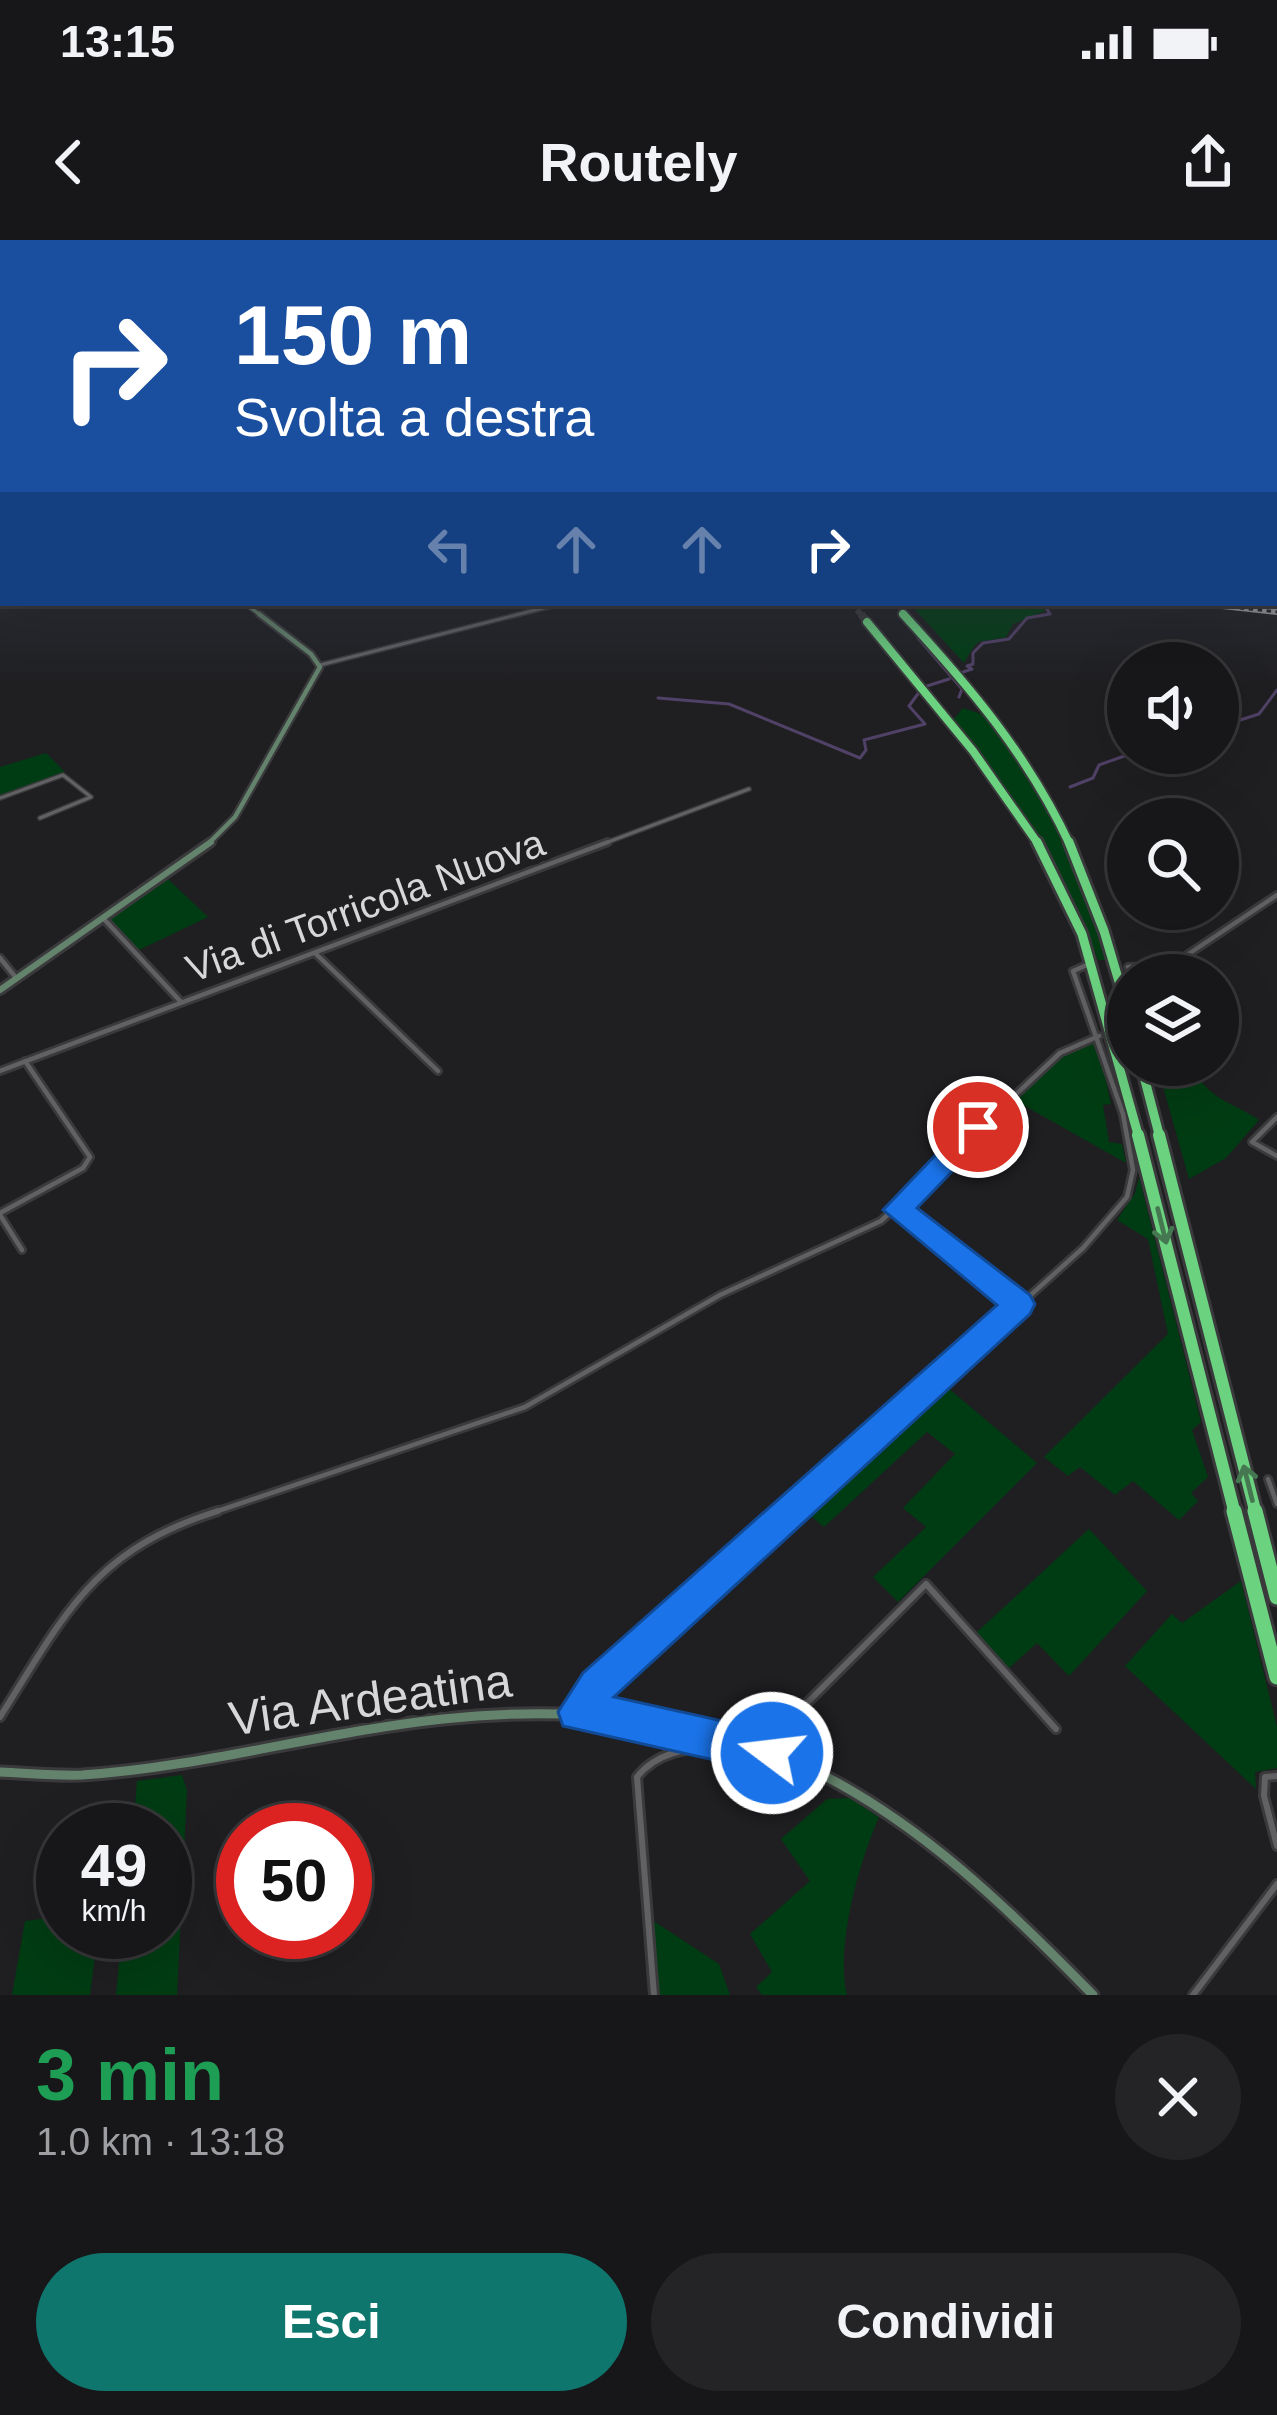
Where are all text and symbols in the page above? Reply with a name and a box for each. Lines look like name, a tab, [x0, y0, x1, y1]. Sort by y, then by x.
text: 13:15	[60, 16, 175, 67]
icon: back	[36, 129, 102, 195]
icon: share	[1175, 129, 1241, 195]
text: Routely	[539, 132, 738, 192]
icon: right	[36, 288, 192, 444]
text: 150 m	[234, 288, 472, 382]
text: Svolta a destra	[234, 387, 594, 447]
icon: left	[417, 516, 483, 582]
icon: ahead	[543, 516, 609, 582]
icon: ahead	[669, 516, 735, 582]
icon: right	[795, 516, 861, 582]
map controls	[1107, 642, 1239, 1086]
button: sound	[1107, 642, 1239, 774]
button: search	[1107, 798, 1239, 930]
street label: Via di Torricola Nuova	[180, 821, 550, 990]
button: layers	[1107, 954, 1239, 1086]
pin	[927, 1076, 1029, 1178]
icon: arrive	[945, 1094, 1011, 1160]
one-way arrow	[1152, 1206, 1174, 1244]
one-way arrow	[1235, 1465, 1257, 1503]
street label: Via Ardeatina	[225, 1653, 515, 1746]
position arrow	[709, 1690, 835, 1816]
speed limit sign: 50	[216, 1803, 372, 1959]
text: 49	[81, 1832, 147, 1899]
text: km/h	[81, 1894, 147, 1927]
button: close	[1115, 2034, 1241, 2160]
text: 3 min	[36, 2035, 224, 2115]
text: 1.0 km · 13:18	[36, 2120, 285, 2163]
button: Esci	[36, 2253, 627, 2391]
button: Condividi	[651, 2253, 1241, 2391]

